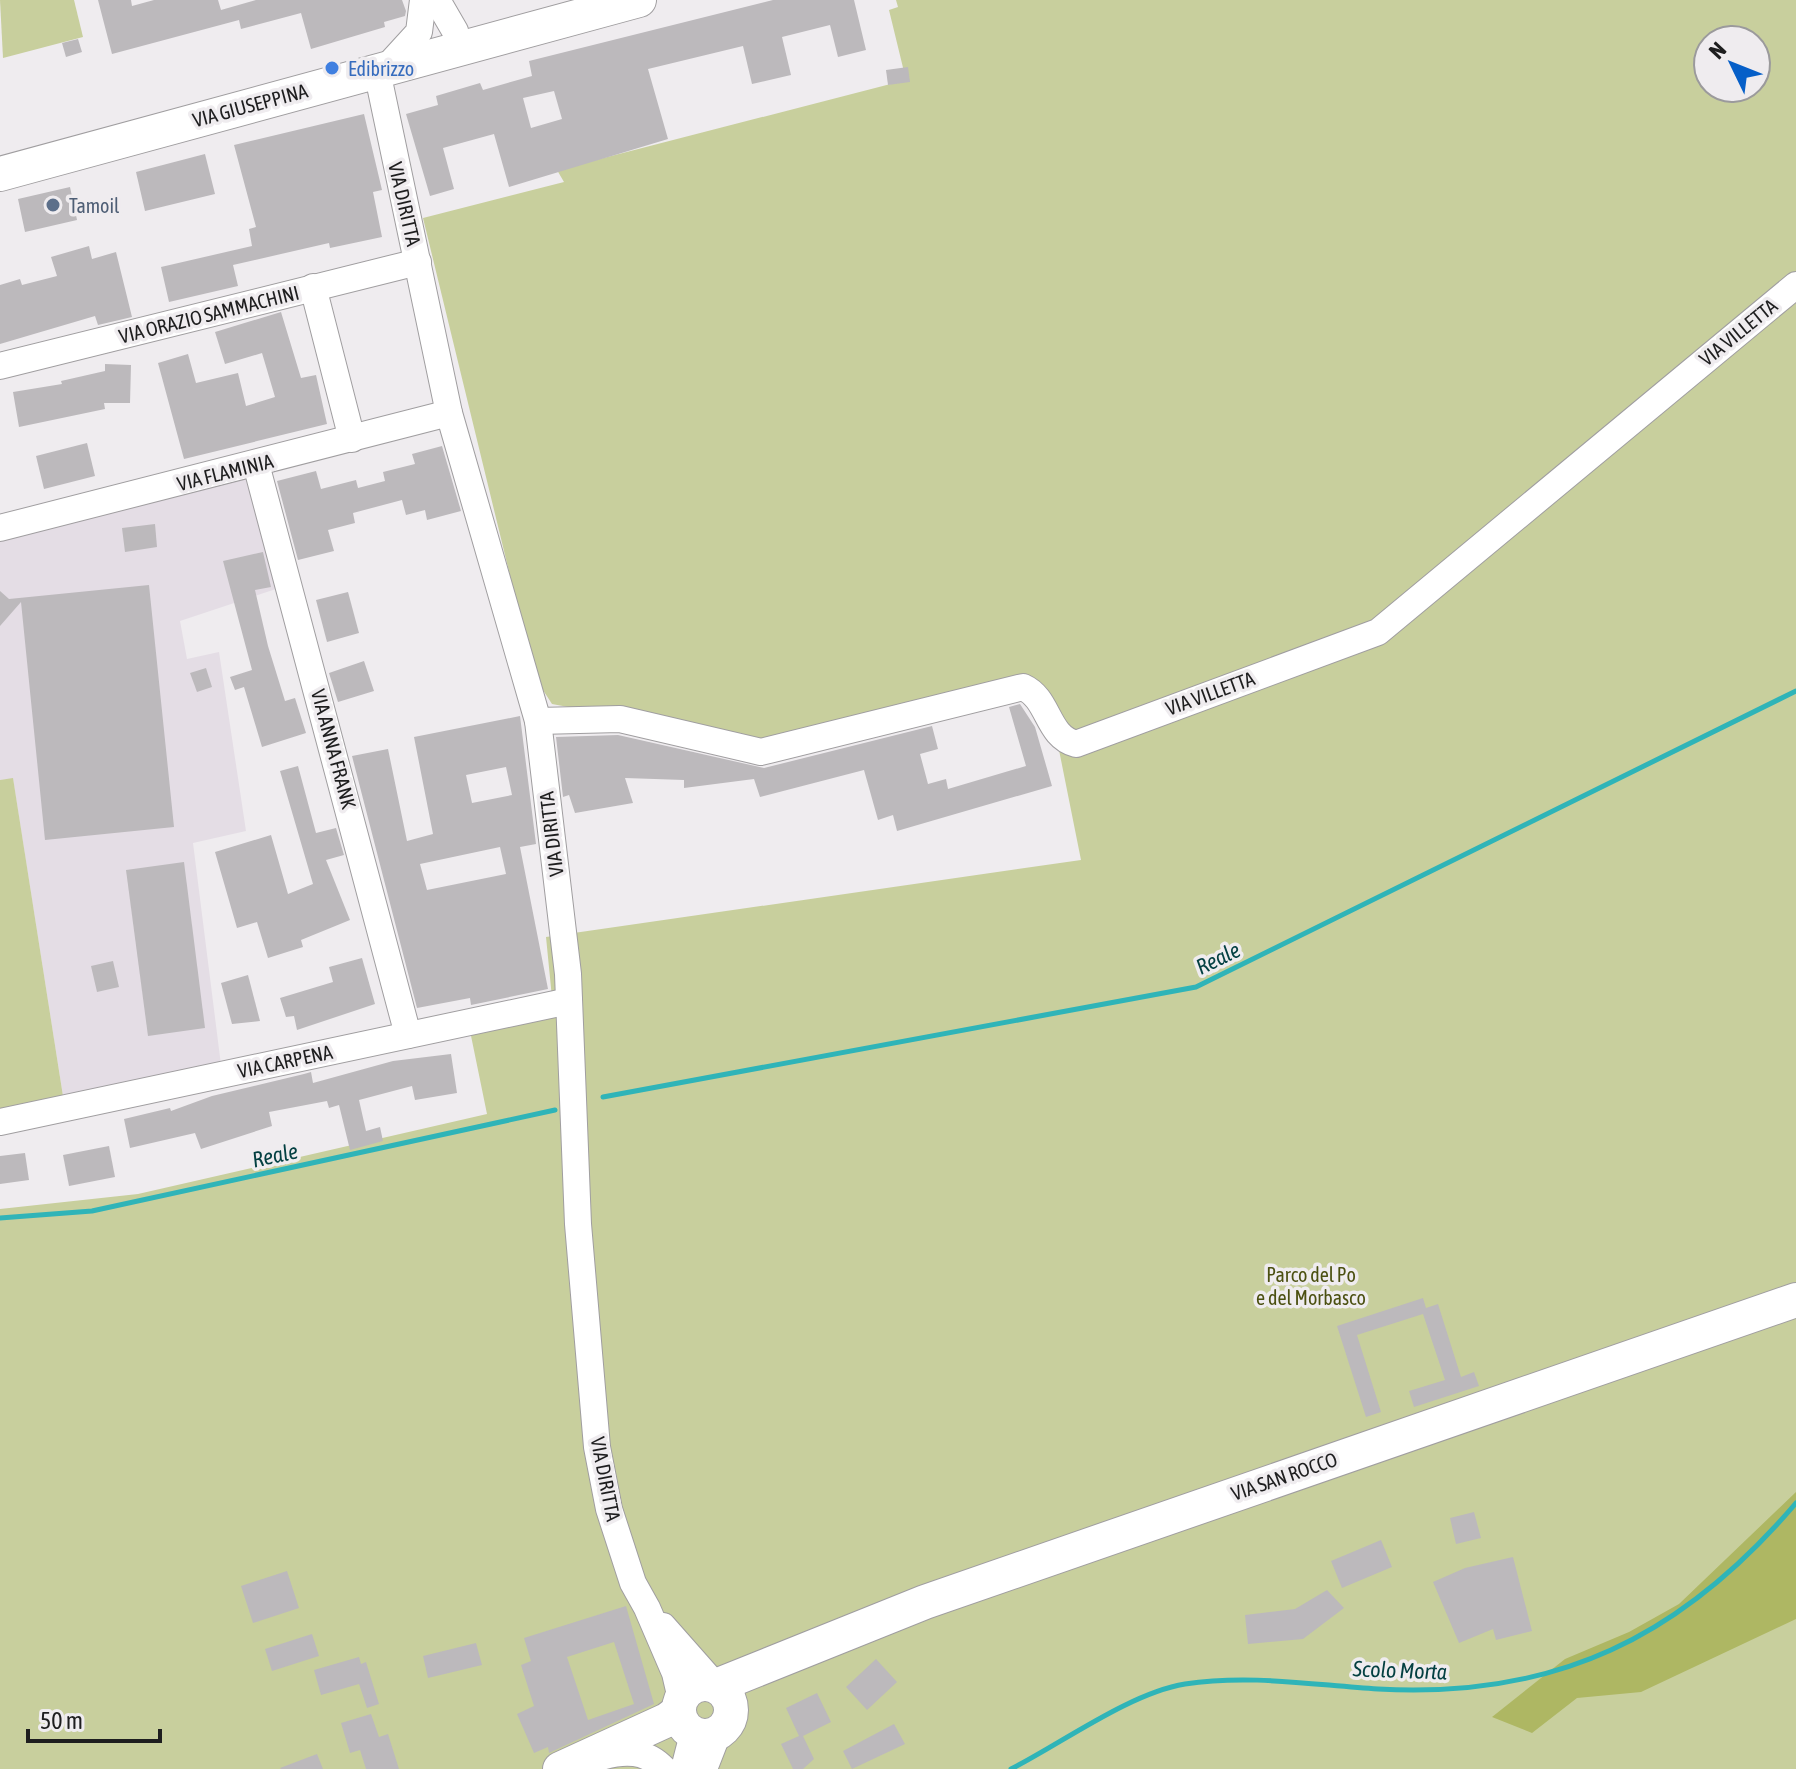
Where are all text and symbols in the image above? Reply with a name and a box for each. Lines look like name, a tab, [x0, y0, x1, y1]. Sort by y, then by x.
north arrow	[1692, 24, 1772, 104]
text: N	[1703, 37, 1731, 64]
place label: Edibrizzo	[348, 57, 414, 80]
marker: Edibrizzo	[323, 59, 341, 77]
street label: VIA GIUSEPPINA	[190, 79, 310, 131]
street label: VIA DIRITTA	[384, 160, 426, 248]
place label: Tamoil	[69, 194, 120, 217]
marker: Tamoil	[44, 196, 62, 214]
street label: VIA ORAZIO SAMMACHINI	[117, 280, 301, 348]
street label: VIA VILLETTA	[1695, 294, 1781, 370]
street label: VIA FLAMINIA	[175, 449, 276, 495]
street label: VIA VILLETTA	[1162, 666, 1258, 720]
street label: VIA ANNA FRANK	[307, 687, 361, 811]
street label: VIA DIRITTA	[534, 790, 568, 878]
water label: Reale	[1192, 936, 1244, 980]
street label: VIA CARPENA	[236, 1040, 335, 1082]
water label: Reale	[250, 1137, 300, 1173]
park label: Parco del Po e del Morbasco	[1256, 1263, 1366, 1309]
street label: VIA DIRITTA	[587, 1435, 625, 1523]
street label: VIA SAN ROCCO	[1228, 1447, 1340, 1505]
water label: Scolo Morta	[1351, 1655, 1448, 1685]
scale bar	[28, 1693, 160, 1743]
text: 50 m	[40, 1707, 83, 1734]

